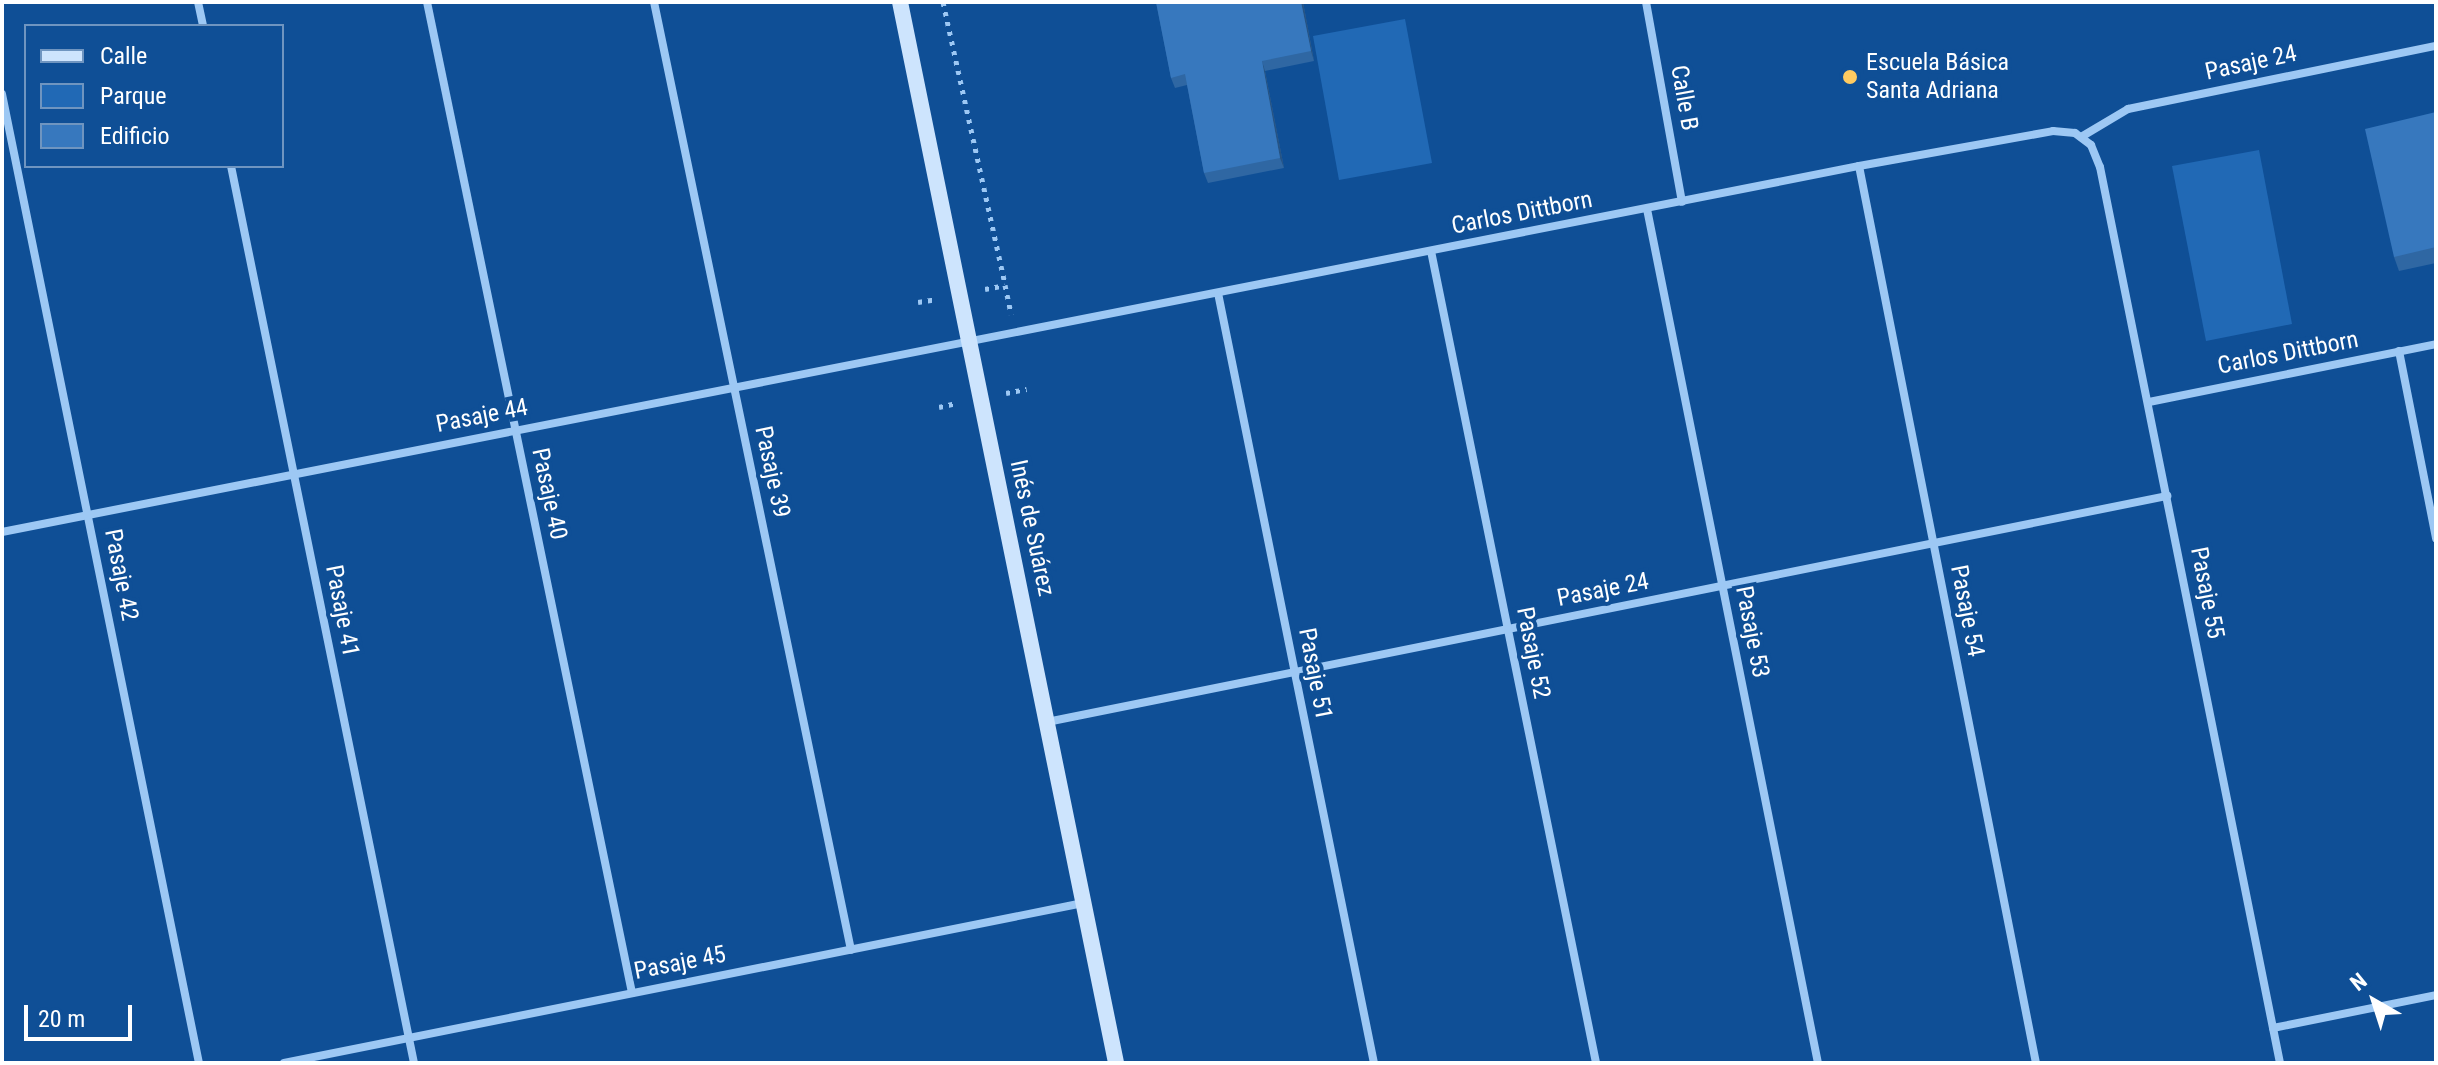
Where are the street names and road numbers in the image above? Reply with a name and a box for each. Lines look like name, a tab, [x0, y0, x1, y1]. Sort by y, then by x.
street label: Pasaje 24	[2203, 39, 2299, 87]
street label: Calle B	[1664, 63, 1704, 133]
street label: Carlos Dittborn	[1449, 185, 1595, 241]
street label: Carlos Dittborn	[2215, 325, 2361, 381]
street label: Pasaje 44	[434, 393, 530, 439]
street label: Pasaje 39	[748, 424, 796, 520]
street label: Pasaje 40	[525, 446, 573, 542]
street label: Inés de Suárez	[1004, 457, 1060, 599]
street label: Pasaje 42	[98, 527, 144, 623]
street label: Pasaje 55	[2184, 545, 2230, 641]
street label: Pasaje 41	[319, 563, 365, 659]
street label: Pasaje 54	[1944, 563, 1990, 659]
street label: Pasaje 24	[1555, 567, 1651, 613]
street label: Pasaje 53	[1729, 584, 1775, 680]
street label: Pasaje 52	[1510, 605, 1556, 701]
street label: Pasaje 51	[1292, 626, 1338, 722]
street label: Pasaje 45	[632, 940, 728, 986]

